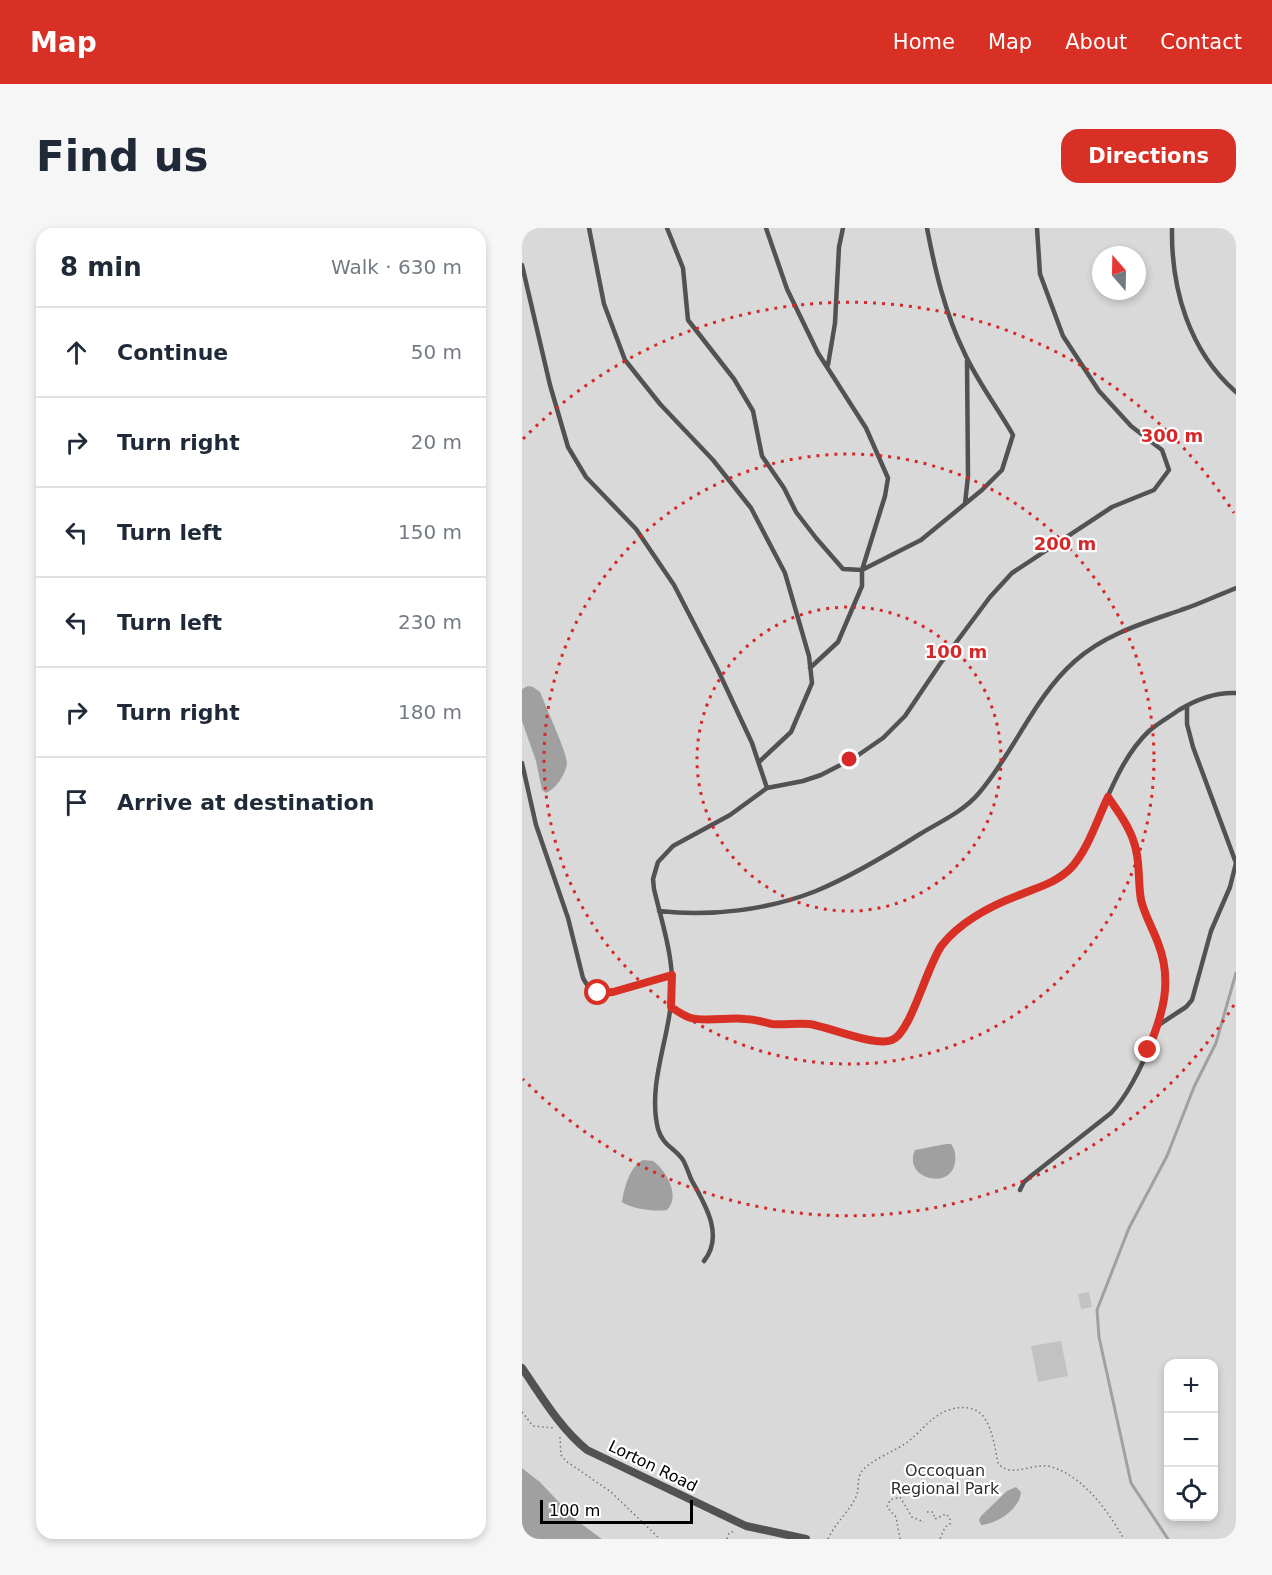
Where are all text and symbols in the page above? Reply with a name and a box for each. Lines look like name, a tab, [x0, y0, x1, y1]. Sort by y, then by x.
text: Map	[30, 26, 97, 59]
text: Home	[893, 30, 955, 54]
text: Map	[988, 30, 1032, 54]
text: About	[1065, 30, 1127, 54]
text: Contact	[1160, 30, 1242, 54]
button: Directions	[1061, 129, 1236, 183]
text: Find us	[36, 132, 209, 181]
north arrow	[1092, 246, 1146, 300]
text: 8 min	[60, 252, 142, 282]
text: Walk · 630 m	[331, 255, 462, 279]
icon: ahead	[60, 336, 93, 369]
text: Continue	[117, 340, 228, 365]
text: 50 m	[411, 340, 462, 364]
text: 300 m	[1141, 425, 1203, 446]
icon: right	[60, 426, 93, 459]
text: Turn right	[117, 430, 240, 455]
text: 20 m	[411, 430, 462, 454]
icon: left	[60, 516, 93, 549]
text: Turn left	[117, 520, 222, 545]
text: 150 m	[398, 520, 462, 544]
text: 200 m	[1034, 533, 1096, 554]
icon: left	[60, 606, 93, 639]
text: Turn left	[117, 610, 222, 635]
text: 230 m	[398, 610, 462, 634]
text: 100 m	[925, 641, 987, 662]
icon: right	[60, 696, 93, 729]
text: Turn right	[117, 700, 240, 725]
text: 180 m	[398, 700, 462, 724]
centre of rings	[839, 749, 859, 769]
icon: arrive	[60, 786, 93, 819]
text: Arrive at destination	[117, 790, 374, 815]
route start	[584, 979, 610, 1005]
route end	[1134, 1036, 1160, 1062]
map controls	[1164, 1359, 1218, 1521]
button: +	[1164, 1359, 1218, 1413]
button: −	[1164, 1413, 1218, 1467]
street label: Lorton Road	[605, 1436, 701, 1496]
park label: Occoquan Regional Park	[891, 1461, 1000, 1498]
button: locate	[1164, 1467, 1218, 1521]
scale bar	[540, 1497, 693, 1524]
text: 100 m	[549, 1501, 600, 1520]

